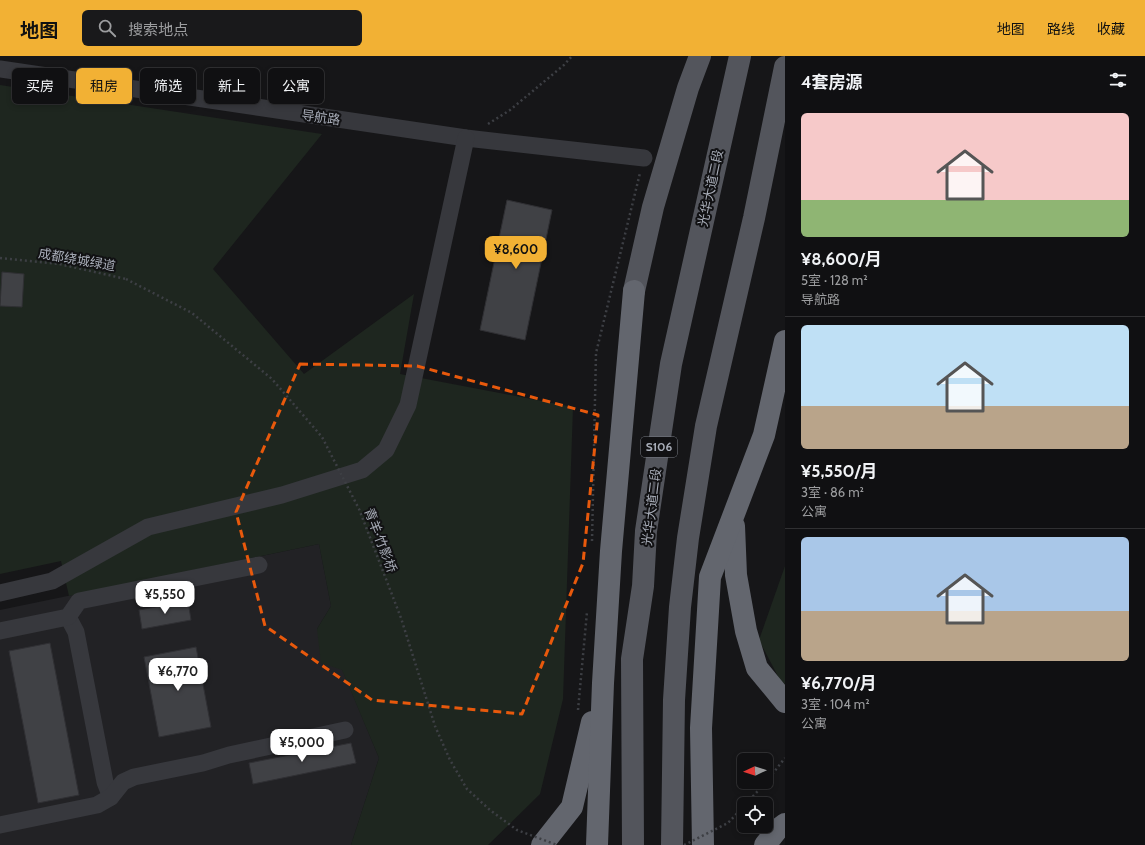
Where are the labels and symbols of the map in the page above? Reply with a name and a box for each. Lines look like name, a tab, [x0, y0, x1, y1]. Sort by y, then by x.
street label: 导航路	[301, 106, 341, 128]
street label: 光华大道二段	[694, 148, 726, 228]
pin: ¥8,600	[483, 236, 549, 270]
street label: 成都绕城绿道	[37, 244, 117, 274]
road number: S106	[641, 437, 677, 457]
street label: 光华大道二段	[638, 467, 664, 547]
street label: 青羊·竹影桥	[361, 505, 401, 575]
pin: ¥5,550	[132, 581, 198, 615]
pin: ¥6,770	[145, 658, 211, 692]
pin: ¥5,000	[269, 729, 335, 763]
north arrow	[737, 753, 773, 789]

